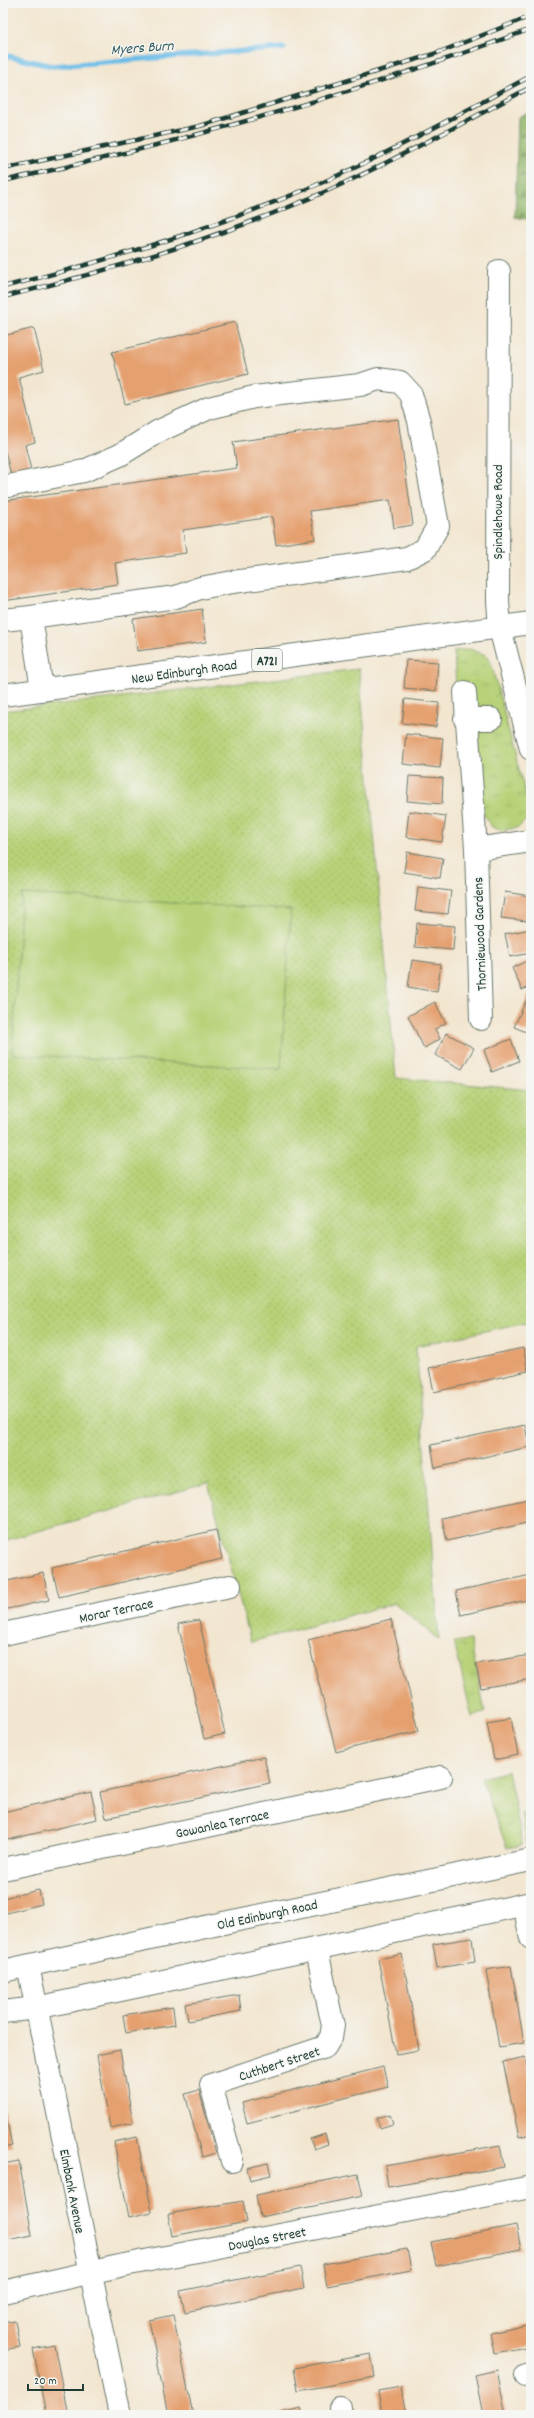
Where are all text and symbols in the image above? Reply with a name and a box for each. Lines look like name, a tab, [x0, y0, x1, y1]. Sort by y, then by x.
water label: Myers Burn	[110, 36, 175, 62]
street label: Spindlehowe Road	[489, 465, 509, 559]
road number: A721	[252, 649, 282, 671]
street label: New Edinburgh Road	[130, 656, 238, 690]
street label: Thorniewood Gardens	[469, 877, 493, 991]
street label: Morar Terrace	[78, 1594, 155, 1630]
street label: Gowanlea Terrace	[174, 1805, 271, 1845]
street label: Old Edinburgh Road	[215, 1896, 320, 1936]
street label: Cuthbert Street	[236, 2042, 323, 2087]
street label: Elmbank Avenue	[53, 2147, 89, 2235]
street label: Douglas Street	[227, 2223, 308, 2257]
scale bar	[28, 2366, 83, 2392]
text: 20 m	[34, 2373, 57, 2390]

